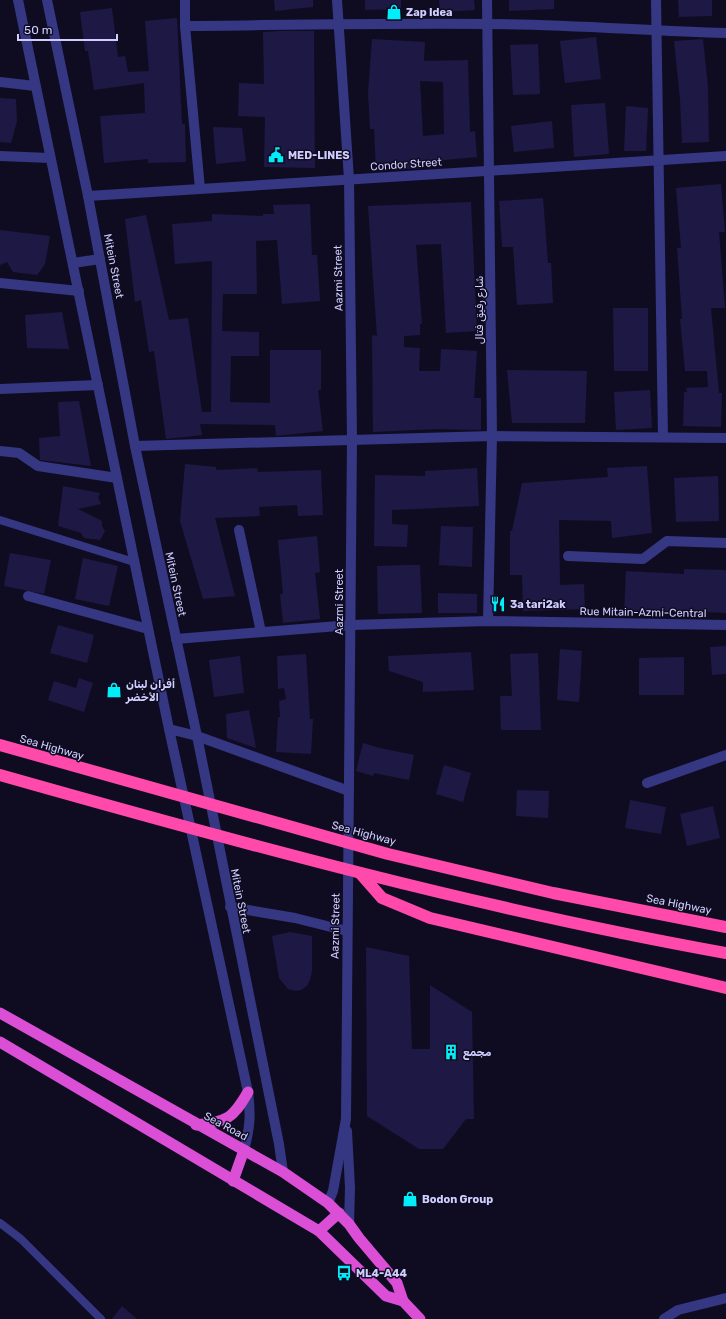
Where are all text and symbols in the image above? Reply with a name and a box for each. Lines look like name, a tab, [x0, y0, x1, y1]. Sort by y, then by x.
shop icon: Zap Idea	[385, 3, 403, 21]
place label: Zap Idea	[406, 6, 452, 19]
scale bar	[18, 16, 117, 42]
text: 50 m	[24, 23, 52, 37]
public building icon: MED-LINES	[267, 146, 285, 164]
place label: MED-LINES	[288, 149, 350, 162]
street label: Condor Street	[370, 155, 443, 173]
street label: Mitein Street	[101, 233, 126, 300]
street label: Aazmi Street	[331, 244, 346, 311]
street label: شارع رفيق فتال	[473, 276, 488, 344]
street label: Mitein Street	[162, 551, 189, 618]
street label: Aazmi Street	[333, 568, 346, 635]
restaurant icon: 3a tari2ak	[489, 595, 507, 613]
place label: 3a tari2ak	[510, 598, 566, 611]
street label: Rue Mitain-Azmi-Central	[579, 605, 706, 620]
place label: أفران لبنان الأخضر	[125, 678, 175, 704]
shop icon: أفران لبنان الأخضر	[105, 681, 123, 699]
street label: Sea Highway	[18, 732, 85, 763]
street label: Sea Highway	[330, 819, 398, 848]
street label: Mitein Street	[228, 868, 253, 935]
street label: Aazmi Street	[328, 892, 343, 959]
street label: Sea Highway	[645, 892, 713, 917]
building icon: مجمع	[442, 1043, 460, 1061]
place label: مجمع	[463, 1046, 491, 1060]
street label: Sea Road	[202, 1109, 250, 1143]
shop icon: Bodon Group	[401, 1190, 419, 1208]
place label: Bodon Group	[422, 1193, 493, 1206]
bus stop icon: ML4-A44	[335, 1264, 353, 1282]
place label: ML4-A44	[356, 1267, 408, 1280]

